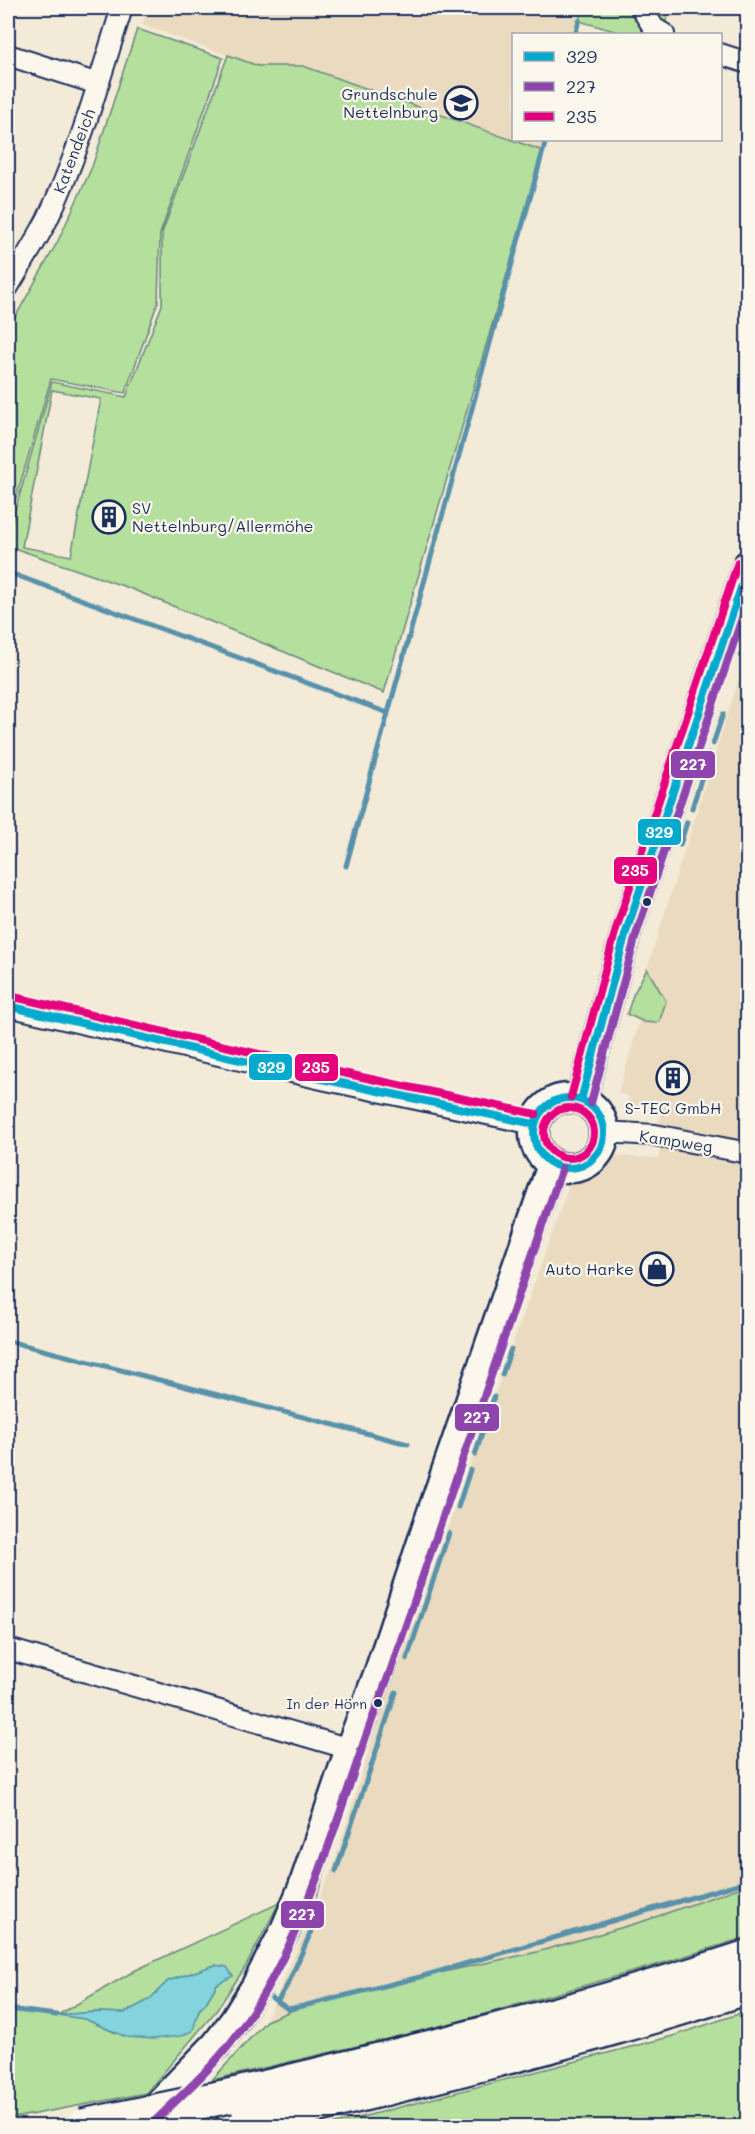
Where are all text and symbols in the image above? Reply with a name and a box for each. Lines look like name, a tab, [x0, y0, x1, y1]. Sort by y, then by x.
legend	[512, 33, 722, 141]
text: 329	[566, 44, 598, 68]
text: 227	[566, 74, 596, 98]
place label: Grundschule Nettelnburg	[341, 83, 438, 122]
school or university icon: Grundschule Nettelnburg	[443, 85, 479, 121]
text: 235	[566, 104, 597, 128]
street label: Katendeich	[48, 106, 99, 196]
place label: SV Nettelnburg/Allermöhe	[132, 497, 313, 536]
building icon: SV Nettelnburg/Allermöhe	[91, 499, 127, 535]
line badge: 227	[670, 750, 716, 779]
text: 227	[680, 753, 706, 774]
line badge: 329	[637, 818, 682, 846]
text: 329	[645, 821, 673, 842]
line badge: 235	[613, 856, 658, 885]
text: 235	[621, 859, 649, 880]
unlabelled marker	[641, 896, 653, 908]
line badge: 329	[248, 1053, 293, 1081]
line badge: 235	[294, 1053, 339, 1082]
text: 329	[257, 1056, 285, 1077]
text: 235	[302, 1056, 330, 1077]
building icon: S-TEC GmbH	[655, 1060, 691, 1096]
place label: S-TEC GmbH	[625, 1097, 721, 1118]
street label: Kampweg	[638, 1124, 714, 1157]
shop icon: Auto Harke	[639, 1251, 675, 1287]
place label: Auto Harke	[545, 1258, 634, 1279]
line badge: 227	[454, 1403, 500, 1432]
text: 227	[464, 1406, 490, 1427]
place label: In der Hörn	[287, 1694, 367, 1713]
marker: In der Hörn	[372, 1697, 384, 1709]
line badge: 227	[280, 1900, 325, 1929]
text: 227	[289, 1903, 315, 1924]

